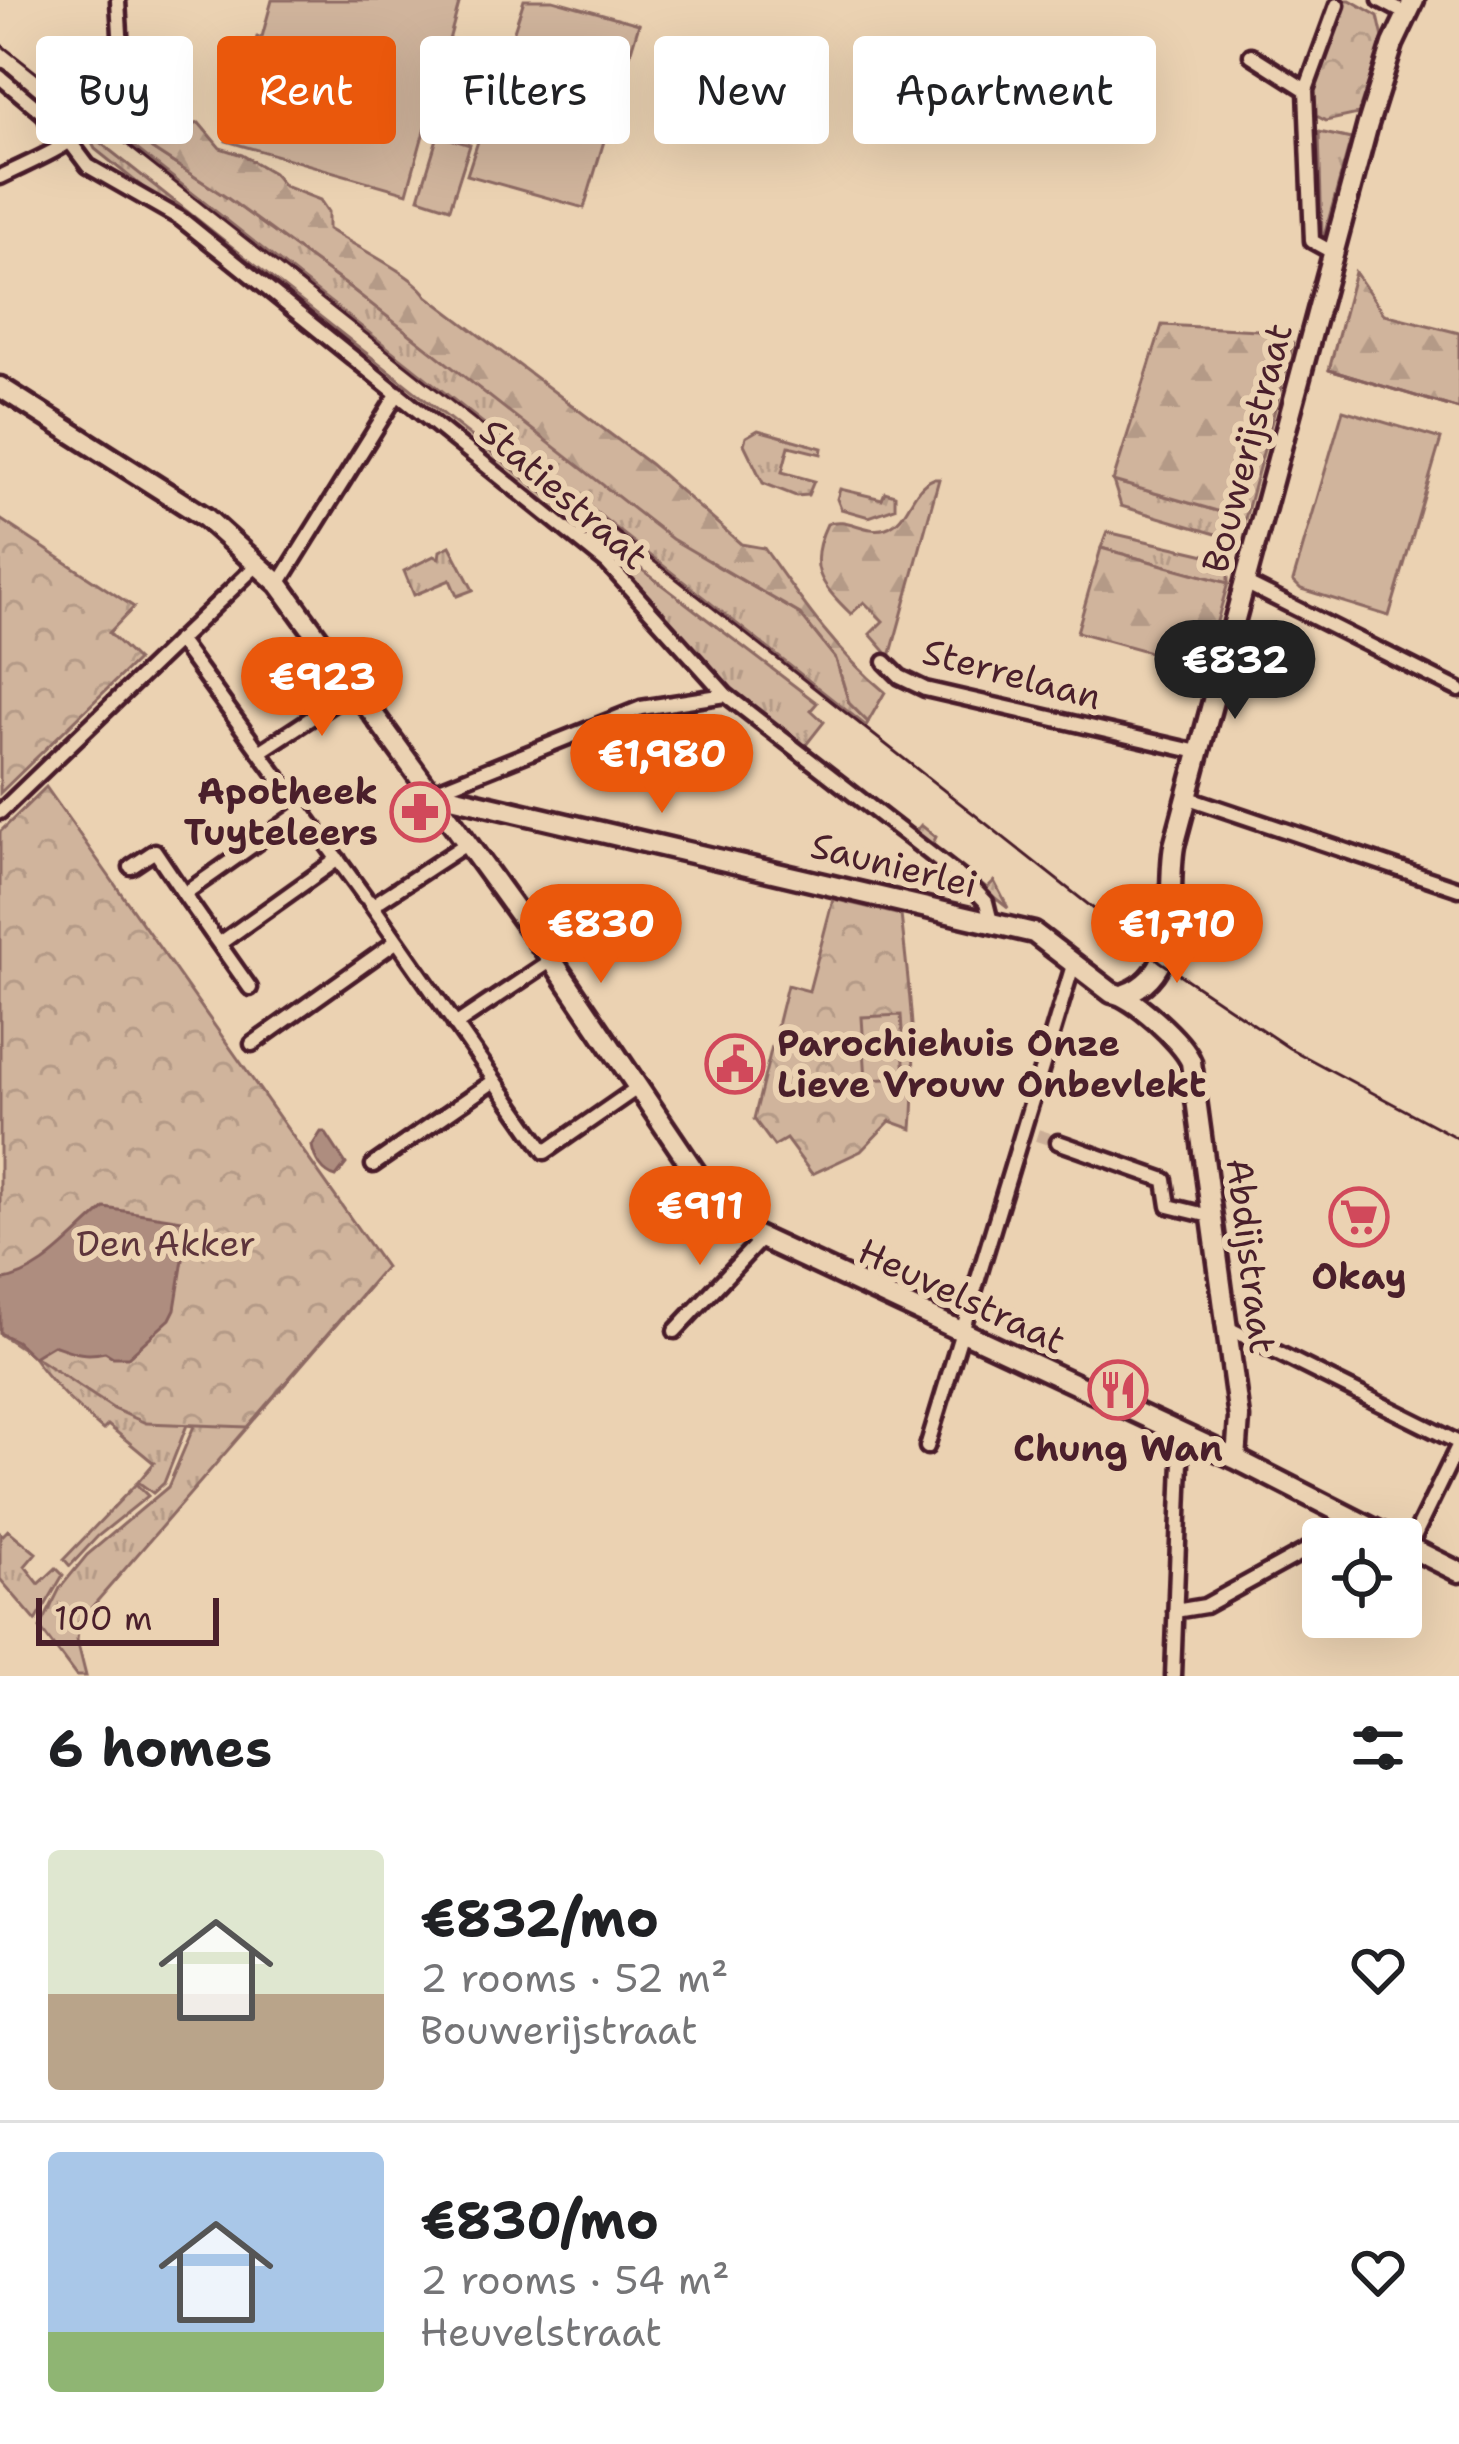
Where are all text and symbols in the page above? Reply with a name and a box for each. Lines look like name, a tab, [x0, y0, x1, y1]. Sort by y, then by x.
chip: Buy	[36, 36, 193, 144]
chip: Rent	[217, 36, 396, 144]
chip: Filters	[420, 36, 630, 144]
chip: New	[654, 36, 829, 144]
chip: Apartment	[853, 36, 1156, 144]
street label: Bouwerijstraat	[1190, 318, 1304, 578]
street label: Statiestraat	[469, 407, 659, 581]
pin: €832	[1164, 620, 1306, 722]
street label: Sterrelaan	[917, 627, 1107, 721]
text: €832	[1181, 633, 1289, 685]
pin: €923	[251, 637, 393, 739]
text: €923	[268, 650, 376, 702]
pin: €1,980	[564, 714, 760, 816]
text: €1,980	[597, 727, 727, 779]
place label: Apotheek Tuyteleers	[184, 767, 378, 857]
pharmacy icon: Apotheek Tuyteleers	[389, 781, 451, 843]
street label: Saunierlei	[806, 821, 982, 909]
pin: €830	[530, 884, 672, 986]
pin: €1,710	[1079, 884, 1275, 986]
text: €830	[547, 897, 655, 949]
text: €1,710	[1118, 897, 1236, 949]
place label: Parochiehuis Onze Lieve Vrouw Onbevlekt	[777, 1019, 1206, 1109]
public building icon: Parochiehuis Onze Lieve Vrouw Onbevlekt	[704, 1033, 766, 1095]
street label: Abdijstraat	[1215, 1155, 1287, 1357]
pin: €911	[629, 1166, 771, 1268]
text: €911	[656, 1179, 744, 1231]
supermarket icon: Okay	[1328, 1186, 1390, 1248]
park label: Den Akker	[76, 1219, 256, 1268]
street label: Heuvelstraat	[850, 1227, 1074, 1365]
place label: Okay	[1311, 1252, 1407, 1301]
restaurant icon: Chung Wan	[1087, 1359, 1149, 1421]
place label: Chung Wan	[1013, 1424, 1223, 1473]
map controls	[1302, 1518, 1422, 1638]
button: locate	[1302, 1518, 1422, 1638]
scale bar	[36, 1592, 219, 1645]
text: 100 m	[54, 1596, 153, 1641]
text: 6 homes	[48, 1714, 272, 1782]
icon: filters	[1345, 1715, 1411, 1781]
text: €832/mo	[420, 1884, 659, 1952]
icon: home	[144, 1898, 288, 2042]
icon: heart	[1345, 1937, 1411, 2003]
text: 2 rooms · 52 m²	[420, 1952, 729, 2004]
text: Bouwerijstraat	[420, 2004, 698, 2056]
text: €830/mo	[420, 2186, 659, 2254]
icon: home	[144, 2200, 288, 2344]
icon: heart	[1345, 2239, 1411, 2305]
text: 2 rooms · 54 m²	[420, 2254, 730, 2306]
text: Heuvelstraat	[420, 2306, 662, 2358]

